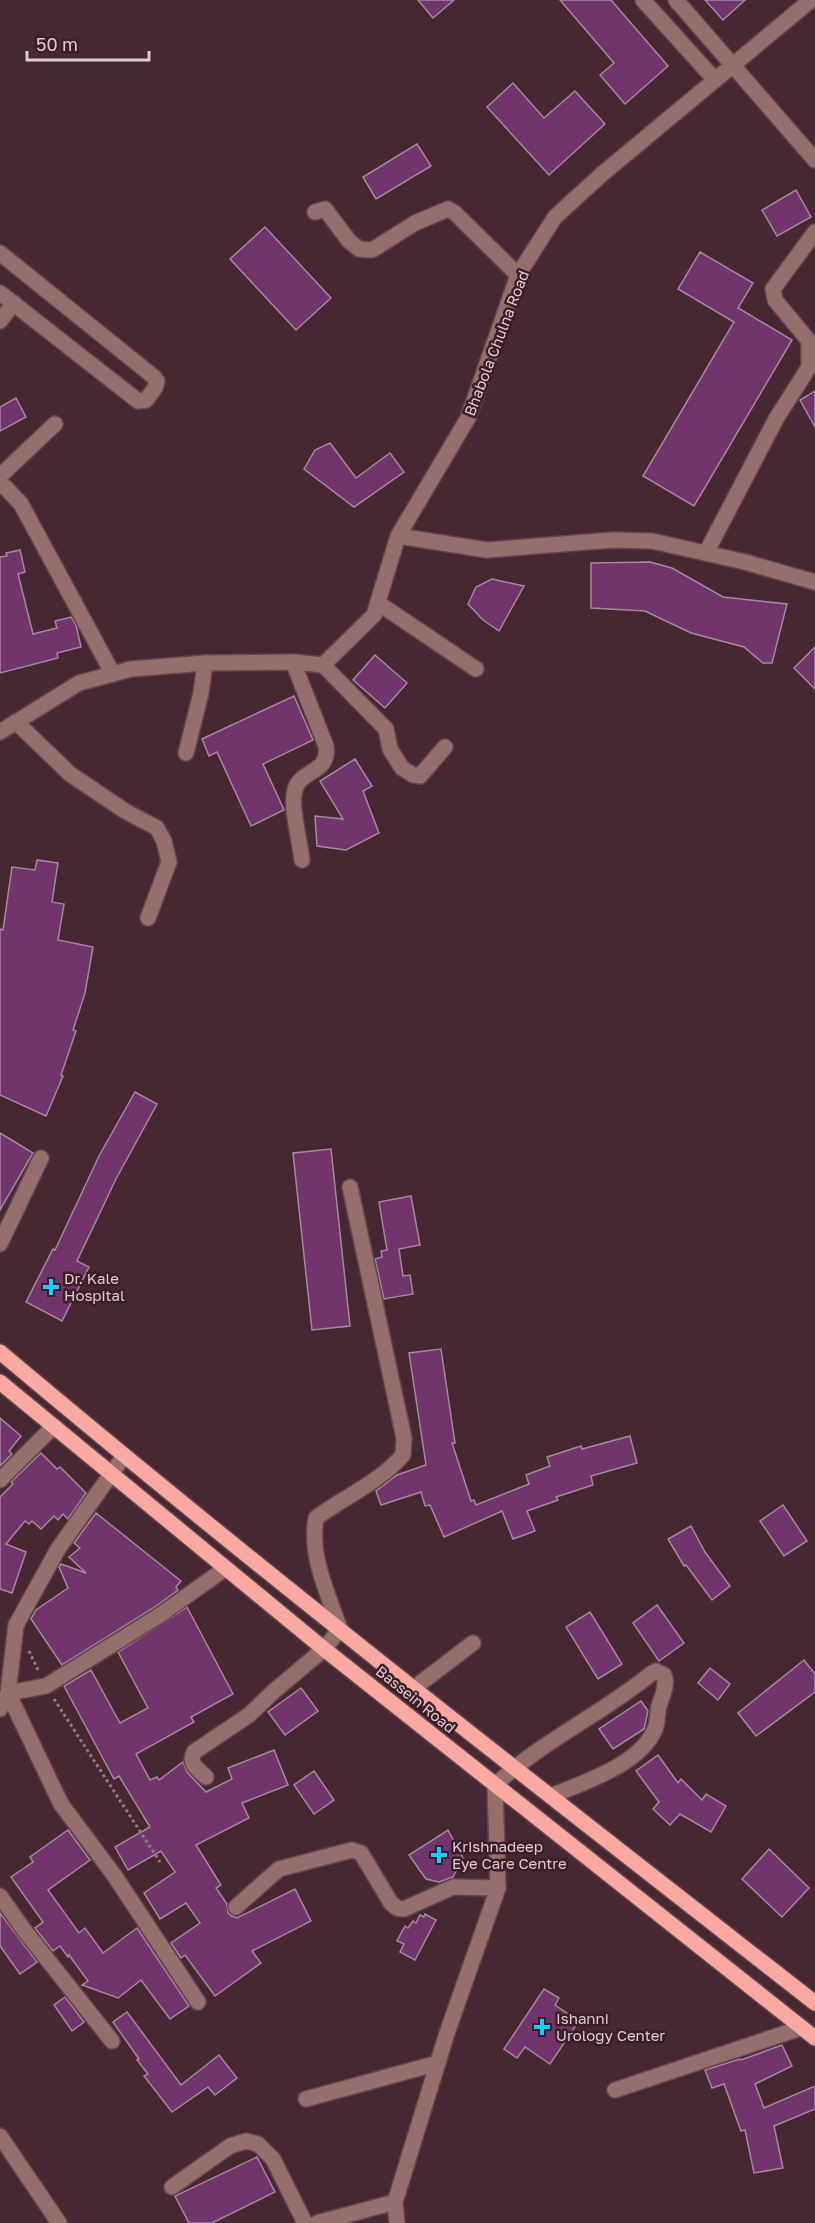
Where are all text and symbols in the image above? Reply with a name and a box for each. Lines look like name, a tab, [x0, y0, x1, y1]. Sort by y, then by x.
scale bar	[27, 24, 148, 62]
text: 50 m	[36, 33, 78, 55]
street label: Bhabola Chulna Road	[460, 268, 532, 418]
place label: Dr. Kale Hospital	[64, 1269, 125, 1304]
marker: Dr. Kale Hospital	[42, 1278, 60, 1296]
street label: Bassein Road	[373, 1662, 459, 1736]
place label: Krishnadeep Eye Care Centre	[452, 1837, 567, 1872]
marker: Krishnadeep Eye Care Centre	[430, 1846, 448, 1864]
place label: Ishanni Urology Center	[556, 2009, 665, 2044]
marker: Ishanni Urology Center	[533, 2018, 551, 2036]

